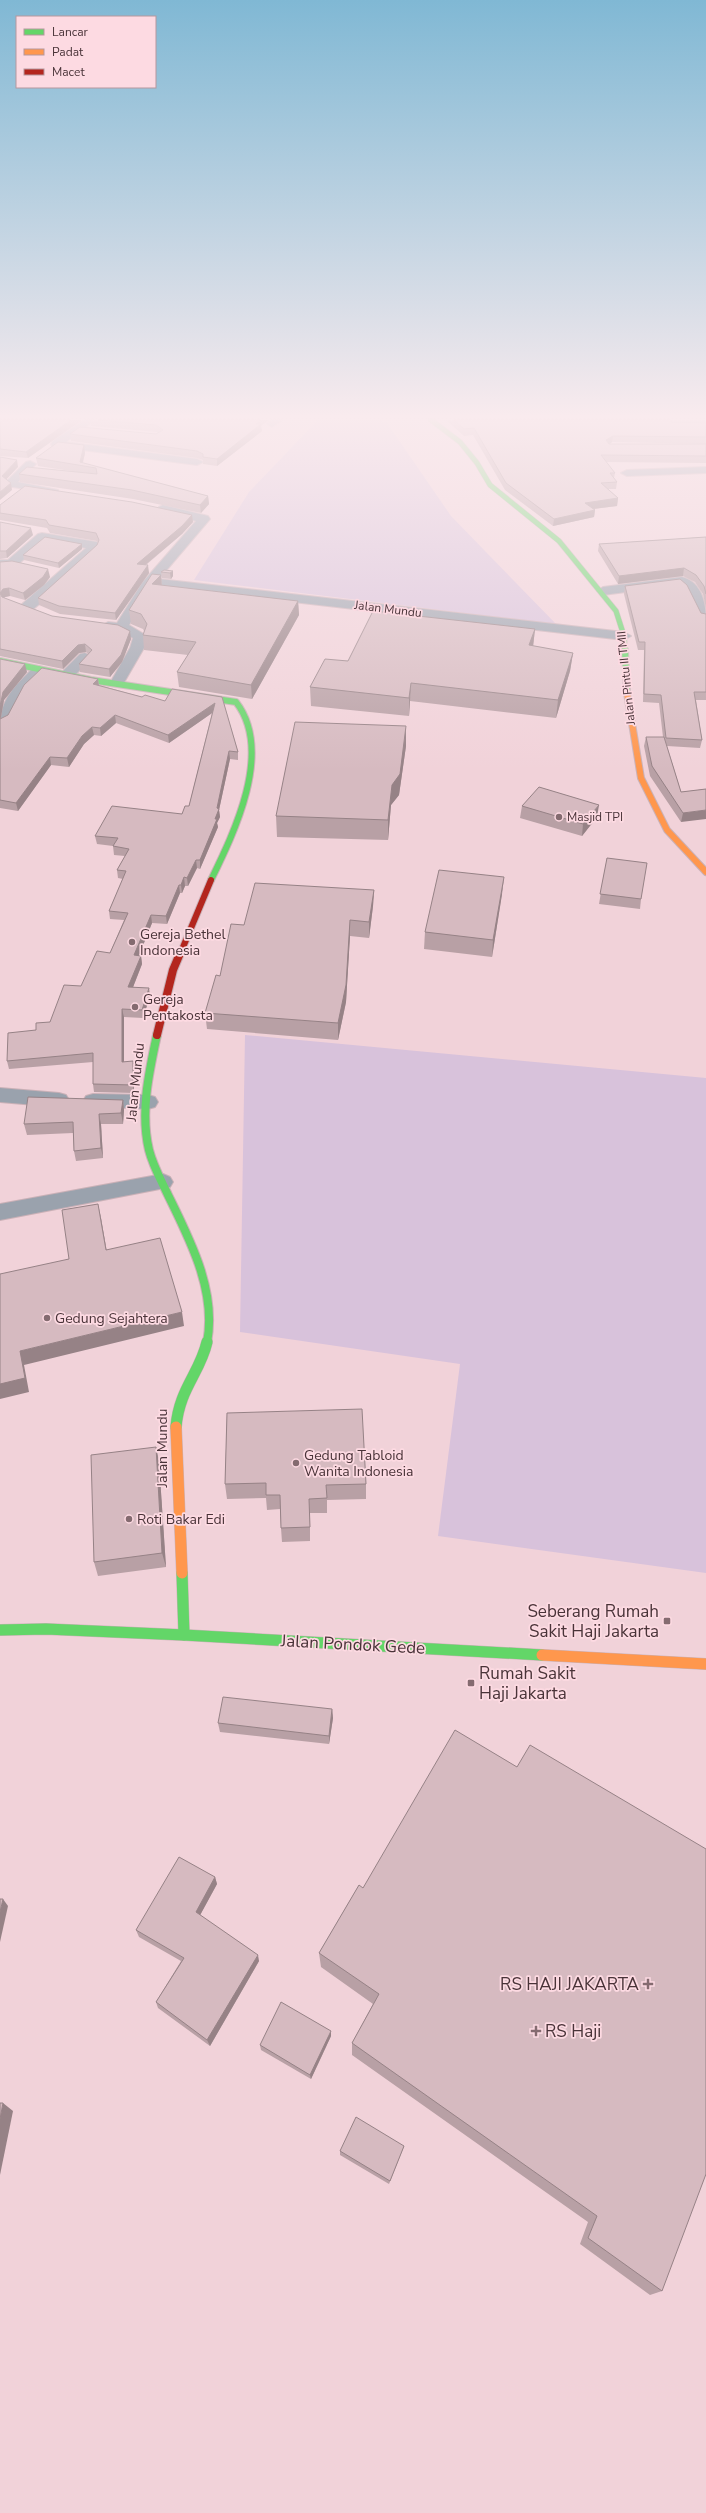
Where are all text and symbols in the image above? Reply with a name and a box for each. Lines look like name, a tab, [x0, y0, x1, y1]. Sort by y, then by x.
legend	[16, 16, 156, 88]
text: Lancar	[52, 24, 89, 40]
text: Padat	[52, 44, 84, 60]
text: Macet	[52, 64, 85, 80]
street label: Jalan Mundu	[352, 597, 423, 621]
street label: Jalan Pintu II TMII	[613, 630, 639, 727]
place label: Masjid TPI	[567, 809, 623, 825]
marker: Masjid TPI	[554, 812, 564, 822]
place label: Gereja Bethel Indonesia	[140, 925, 227, 960]
marker: Gereja Bethel Indonesia	[127, 937, 137, 947]
place label: Gereja Pentakosta	[143, 990, 213, 1025]
marker: Gereja Pentakosta	[130, 1002, 140, 1012]
street label: Jalan Mundu	[122, 1042, 149, 1123]
place label: Gedung Sejahtera	[55, 1309, 168, 1328]
marker: Gedung Sejahtera	[42, 1313, 52, 1323]
street label: Jalan Mundu	[153, 1409, 172, 1488]
place label: Gedung Tabloid Wanita Indonesia	[304, 1446, 413, 1481]
marker: Gedung Tabloid Wanita Indonesia	[291, 1458, 301, 1468]
place label: Roti Bakar Edi	[137, 1510, 225, 1529]
marker: Roti Bakar Edi	[124, 1514, 134, 1524]
place label: Seberang Rumah Sakit Haji Jakarta	[527, 1600, 659, 1643]
marker: Seberang Rumah Sakit Haji Jakarta	[662, 1616, 672, 1626]
street label: Jalan Pondok Gede	[279, 1629, 426, 1660]
place label: Rumah Sakit Haji Jakarta	[479, 1662, 576, 1705]
marker: Rumah Sakit Haji Jakarta	[466, 1678, 476, 1688]
place label: RS HAJI JAKARTA	[500, 1973, 640, 1996]
marker: RS HAJI JAKARTA	[642, 1978, 654, 1990]
place label: RS Haji	[545, 2020, 601, 2043]
marker: RS Haji	[530, 2025, 542, 2037]

